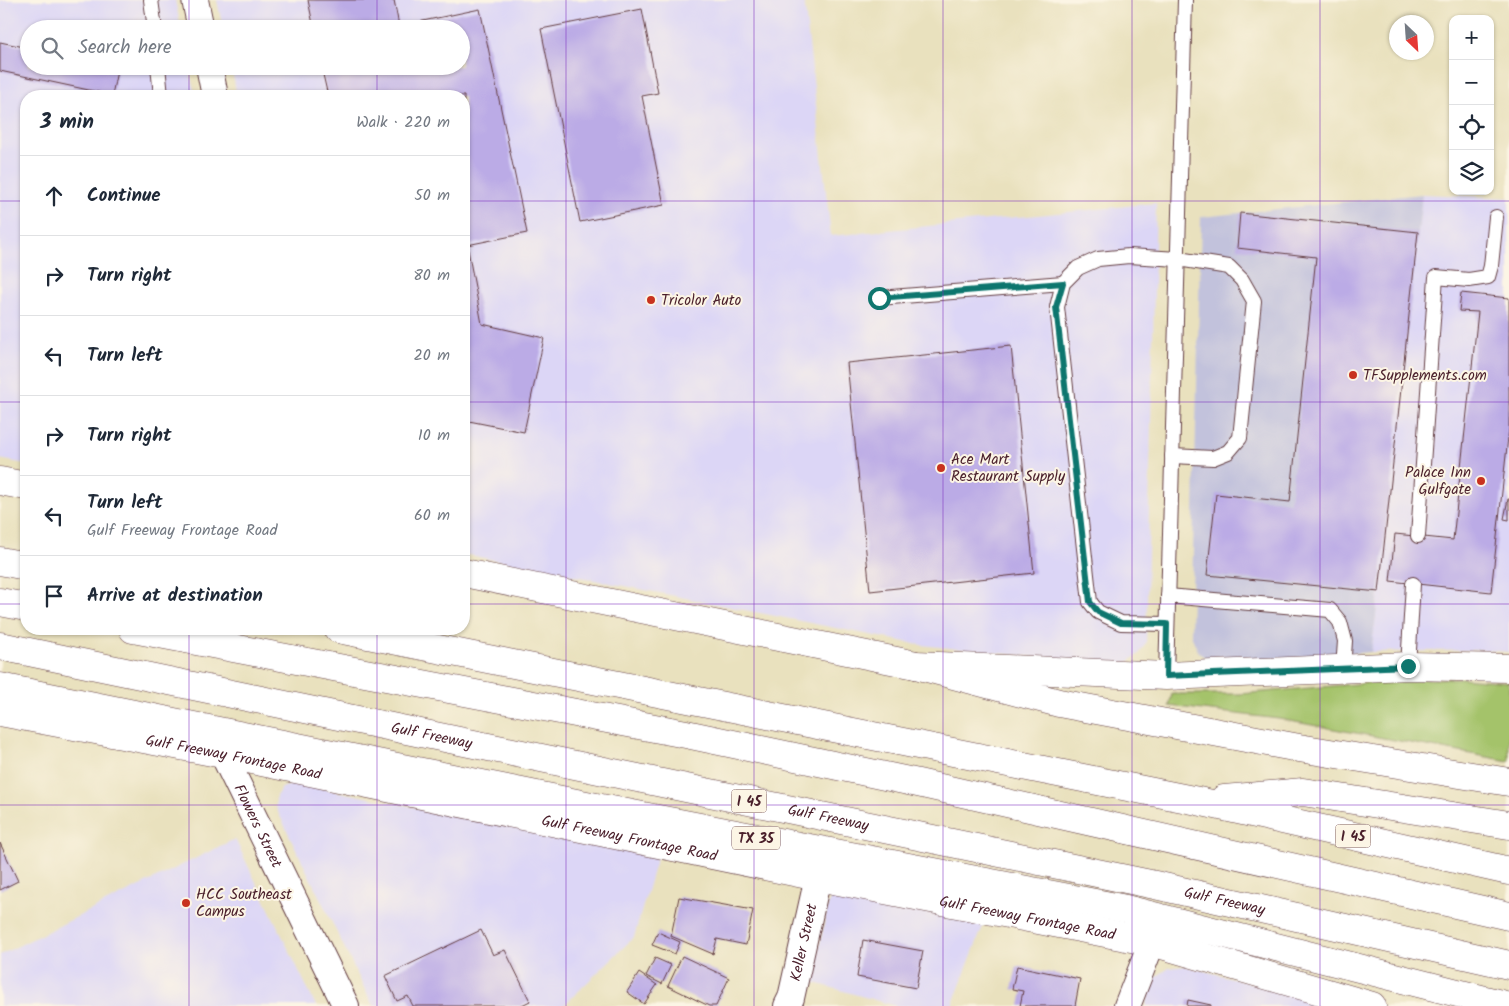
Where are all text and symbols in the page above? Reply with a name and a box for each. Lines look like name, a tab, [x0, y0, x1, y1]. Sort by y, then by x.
north arrow	[1389, 15, 1434, 60]
map controls	[1449, 15, 1494, 195]
button: +	[1449, 15, 1494, 60]
search box	[20, 20, 470, 75]
text: Search here	[78, 33, 172, 63]
icon: search	[38, 34, 66, 62]
button: −	[1449, 60, 1494, 105]
button: locate	[1449, 105, 1494, 150]
text: 3 min	[40, 106, 94, 139]
text: Walk · 220 m	[356, 110, 450, 135]
button: layers	[1449, 150, 1494, 195]
text: Continue	[87, 181, 160, 211]
icon: ahead	[40, 182, 68, 210]
text: 50 m	[414, 183, 450, 208]
text: Turn right	[87, 261, 172, 291]
icon: right	[40, 262, 68, 290]
text: 80 m	[413, 263, 450, 288]
route start	[868, 287, 891, 310]
place label: Tricolor Auto	[661, 289, 742, 313]
marker: Tricolor Auto	[645, 294, 657, 306]
text: Turn left	[87, 341, 162, 371]
icon: left	[40, 342, 68, 370]
text: 20 m	[414, 343, 450, 368]
place label: TFSupplements.com	[1363, 364, 1487, 388]
marker: TFSupplements.com	[1347, 369, 1359, 381]
text: Turn right	[87, 421, 172, 451]
icon: right	[40, 422, 68, 450]
text: 10 m	[418, 423, 450, 448]
place label: Ace Mart Restaurant Supply	[951, 448, 1066, 489]
place label: Palace Inn Gulfgate	[1405, 461, 1471, 502]
marker: Ace Mart Restaurant Supply	[935, 462, 947, 474]
marker: Palace Inn Gulfgate	[1475, 475, 1487, 487]
text: Turn left	[87, 488, 162, 518]
icon: left	[40, 502, 68, 530]
text: 60 m	[414, 503, 450, 528]
text: Gulf Freeway Frontage Road	[87, 518, 278, 543]
text: Arrive at destination	[87, 581, 263, 611]
icon: arrive	[40, 582, 68, 610]
route end	[1397, 655, 1420, 678]
street label: Gulf Freeway	[389, 716, 475, 757]
street label: Gulf Freeway Frontage Road	[144, 729, 324, 787]
street label: Flowers Street	[227, 780, 288, 873]
road number: I 45	[732, 789, 766, 812]
street label: Gulf Freeway	[786, 798, 872, 839]
street label: Gulf Freeway Frontage Road	[539, 809, 720, 869]
road number: I 45	[1336, 824, 1370, 848]
road number: TX 35	[732, 826, 780, 850]
street label: Gulf Freeway	[1182, 881, 1268, 923]
place label: HCC Southeast Campus	[196, 883, 292, 924]
street label: Gulf Freeway Frontage Road	[937, 890, 1118, 948]
marker: HCC Southeast Campus	[180, 897, 192, 909]
street label: Keller Street	[784, 901, 825, 984]

